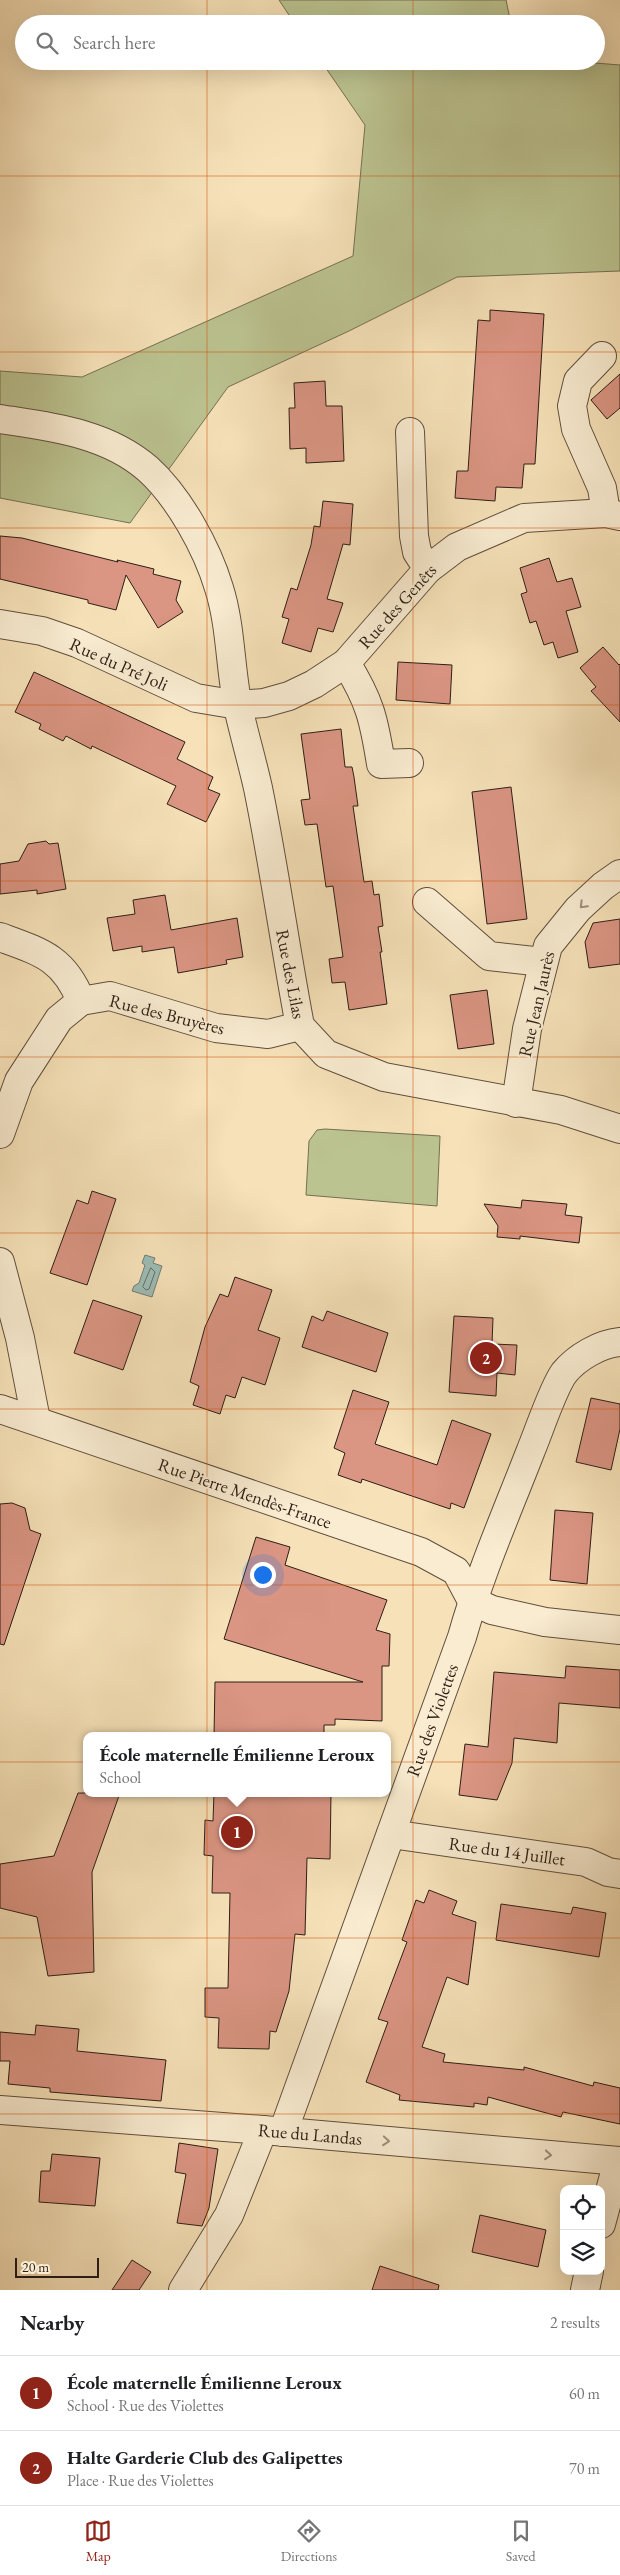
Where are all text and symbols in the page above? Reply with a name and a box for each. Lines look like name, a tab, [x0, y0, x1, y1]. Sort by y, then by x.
search box	[15, 15, 605, 70]
icon: search	[33, 29, 61, 57]
text: Search here	[73, 30, 155, 55]
street label: Rue des Genêts	[353, 559, 441, 653]
street label: Rue du Pré Joli	[66, 632, 172, 696]
one-way arrow	[579, 899, 588, 908]
street label: Rue des Lilas	[271, 927, 311, 1021]
street label: Rue Jean Jaurès	[513, 949, 559, 1059]
street label: Rue des Bruyères	[107, 989, 227, 1039]
pin: 2	[470, 1339, 502, 1377]
street label: Rue Pierre Mendès-France	[155, 1452, 335, 1534]
your location	[250, 1562, 276, 1588]
street label: Rue des Violettes	[401, 1660, 463, 1780]
popup	[83, 1732, 391, 1797]
text: École maternelle Émilienne Leroux	[100, 1742, 374, 1767]
text: School	[100, 1767, 141, 1788]
pin: 1	[221, 1813, 253, 1851]
street label: Rue du 14 Juillet	[447, 1831, 567, 1871]
street label: Rue du Landas	[257, 2118, 363, 2150]
one-way arrow	[382, 2135, 390, 2146]
one-way arrow	[544, 2149, 552, 2160]
map controls	[560, 2185, 605, 2275]
button: locate	[560, 2185, 605, 2230]
button: layers	[560, 2230, 605, 2275]
scale bar	[15, 2255, 99, 2278]
text: 20 m	[22, 2258, 49, 2276]
text: Nearby	[20, 2309, 84, 2336]
text: 2 results	[550, 2312, 600, 2333]
text: École maternelle Émilienne Leroux	[67, 2370, 342, 2395]
text: 1	[32, 2383, 40, 2404]
text: 60 m	[569, 2383, 600, 2404]
text: School · Rue des Violettes	[67, 2395, 224, 2416]
text: Halte Garderie Club des Galipettes	[67, 2445, 343, 2470]
text: 2	[32, 2458, 40, 2479]
text: 70 m	[569, 2458, 600, 2479]
text: Place · Rue des Violettes	[67, 2470, 214, 2491]
tab: Map	[84, 2517, 112, 2565]
tab: Directions	[281, 2517, 337, 2565]
tab: Saved	[506, 2517, 536, 2565]

